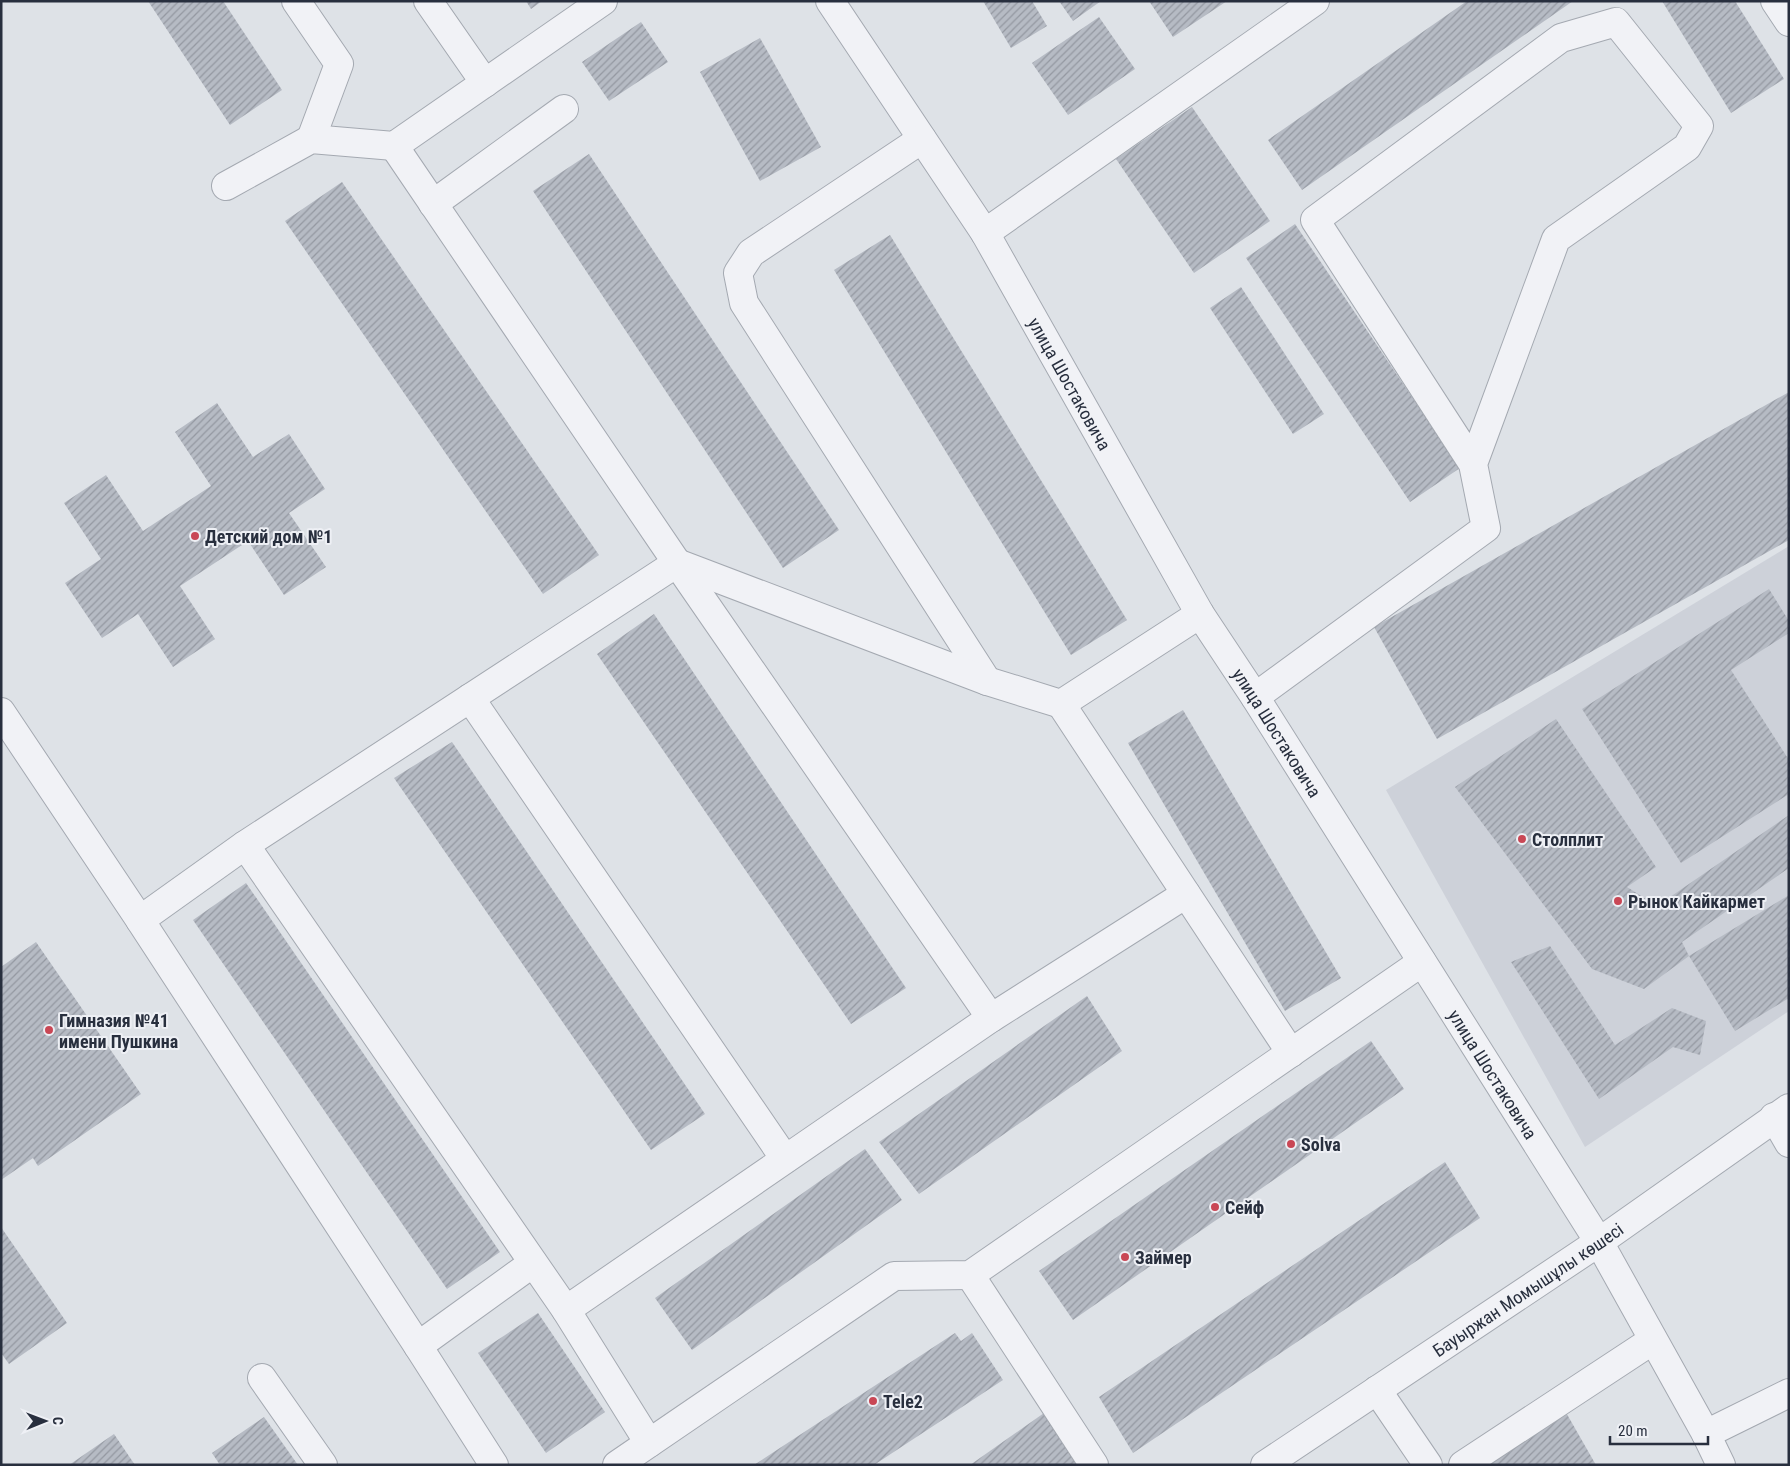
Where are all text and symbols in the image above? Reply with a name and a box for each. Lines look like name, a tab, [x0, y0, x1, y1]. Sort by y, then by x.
street label: улица Шостаковича	[1024, 314, 1116, 454]
place label: Детский дом №1	[205, 526, 332, 547]
marker: Детский дом №1	[189, 530, 201, 542]
street label: улица Шостаковича	[1228, 664, 1326, 801]
place label: Столплит	[1532, 829, 1603, 850]
marker: Столплит	[1516, 833, 1528, 845]
place label: Рынок Кайкармет	[1628, 891, 1765, 912]
marker: Рынок Кайкармет	[1612, 895, 1624, 907]
street label: улица Шостаковича	[1444, 1006, 1542, 1143]
place label: Гимназия №41 имени Пушкина	[59, 1010, 178, 1052]
marker: Гимназия №41 имени Пушкина	[43, 1024, 55, 1036]
place label: Solva	[1301, 1134, 1341, 1155]
marker: Solva	[1285, 1138, 1297, 1150]
place label: Сейф	[1225, 1197, 1264, 1218]
marker: Сейф	[1209, 1201, 1221, 1213]
street label: Бауыржан Момышұлы көшесі	[1429, 1218, 1627, 1361]
place label: Займер	[1135, 1247, 1192, 1268]
marker: Займер	[1119, 1251, 1131, 1263]
place label: Tele2	[883, 1391, 923, 1412]
marker: Tele2	[867, 1395, 879, 1407]
north arrow	[20, 1396, 70, 1446]
scale bar	[1610, 1414, 1708, 1446]
text: С	[50, 1417, 66, 1425]
text: 20 m	[1618, 1422, 1648, 1440]

